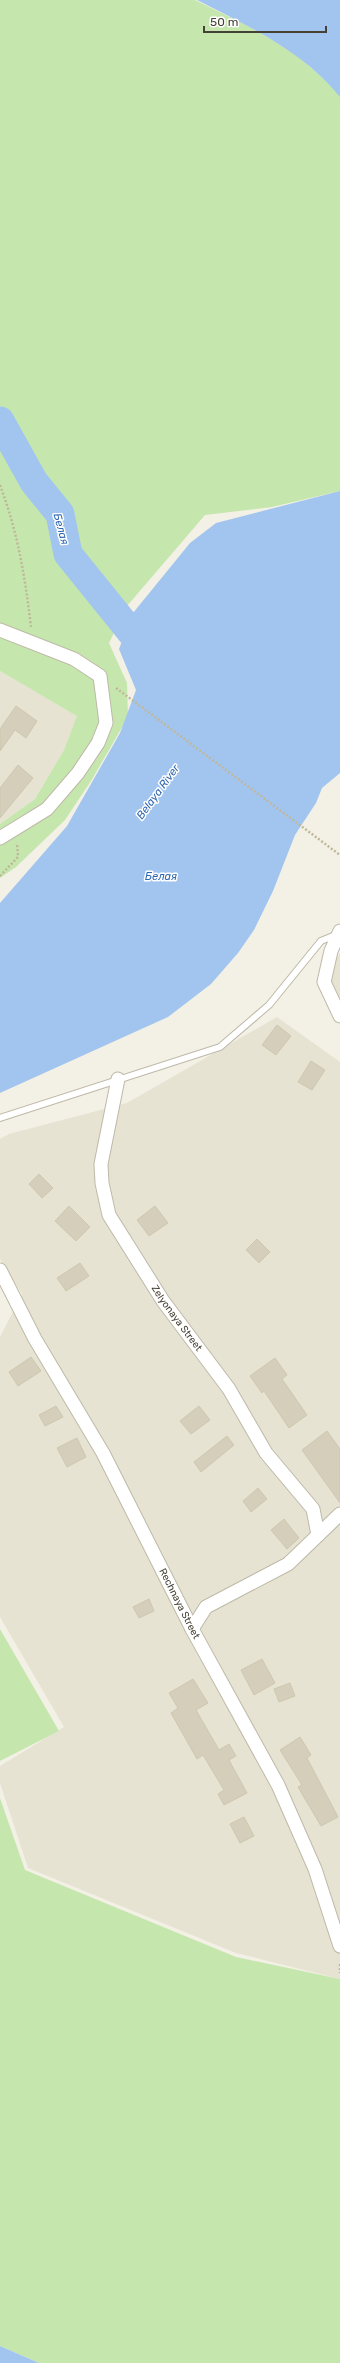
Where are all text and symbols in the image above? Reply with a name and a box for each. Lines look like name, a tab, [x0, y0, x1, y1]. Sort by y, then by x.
scale bar	[204, 8, 326, 34]
text: 50 m	[210, 15, 238, 29]
water label: Белая	[51, 512, 71, 546]
water label: Belaya River	[134, 762, 183, 822]
water label: Белая	[145, 870, 177, 883]
street label: Zelyonaya Street	[149, 1283, 205, 1354]
street label: Rechnaya Street	[156, 1566, 202, 1641]

